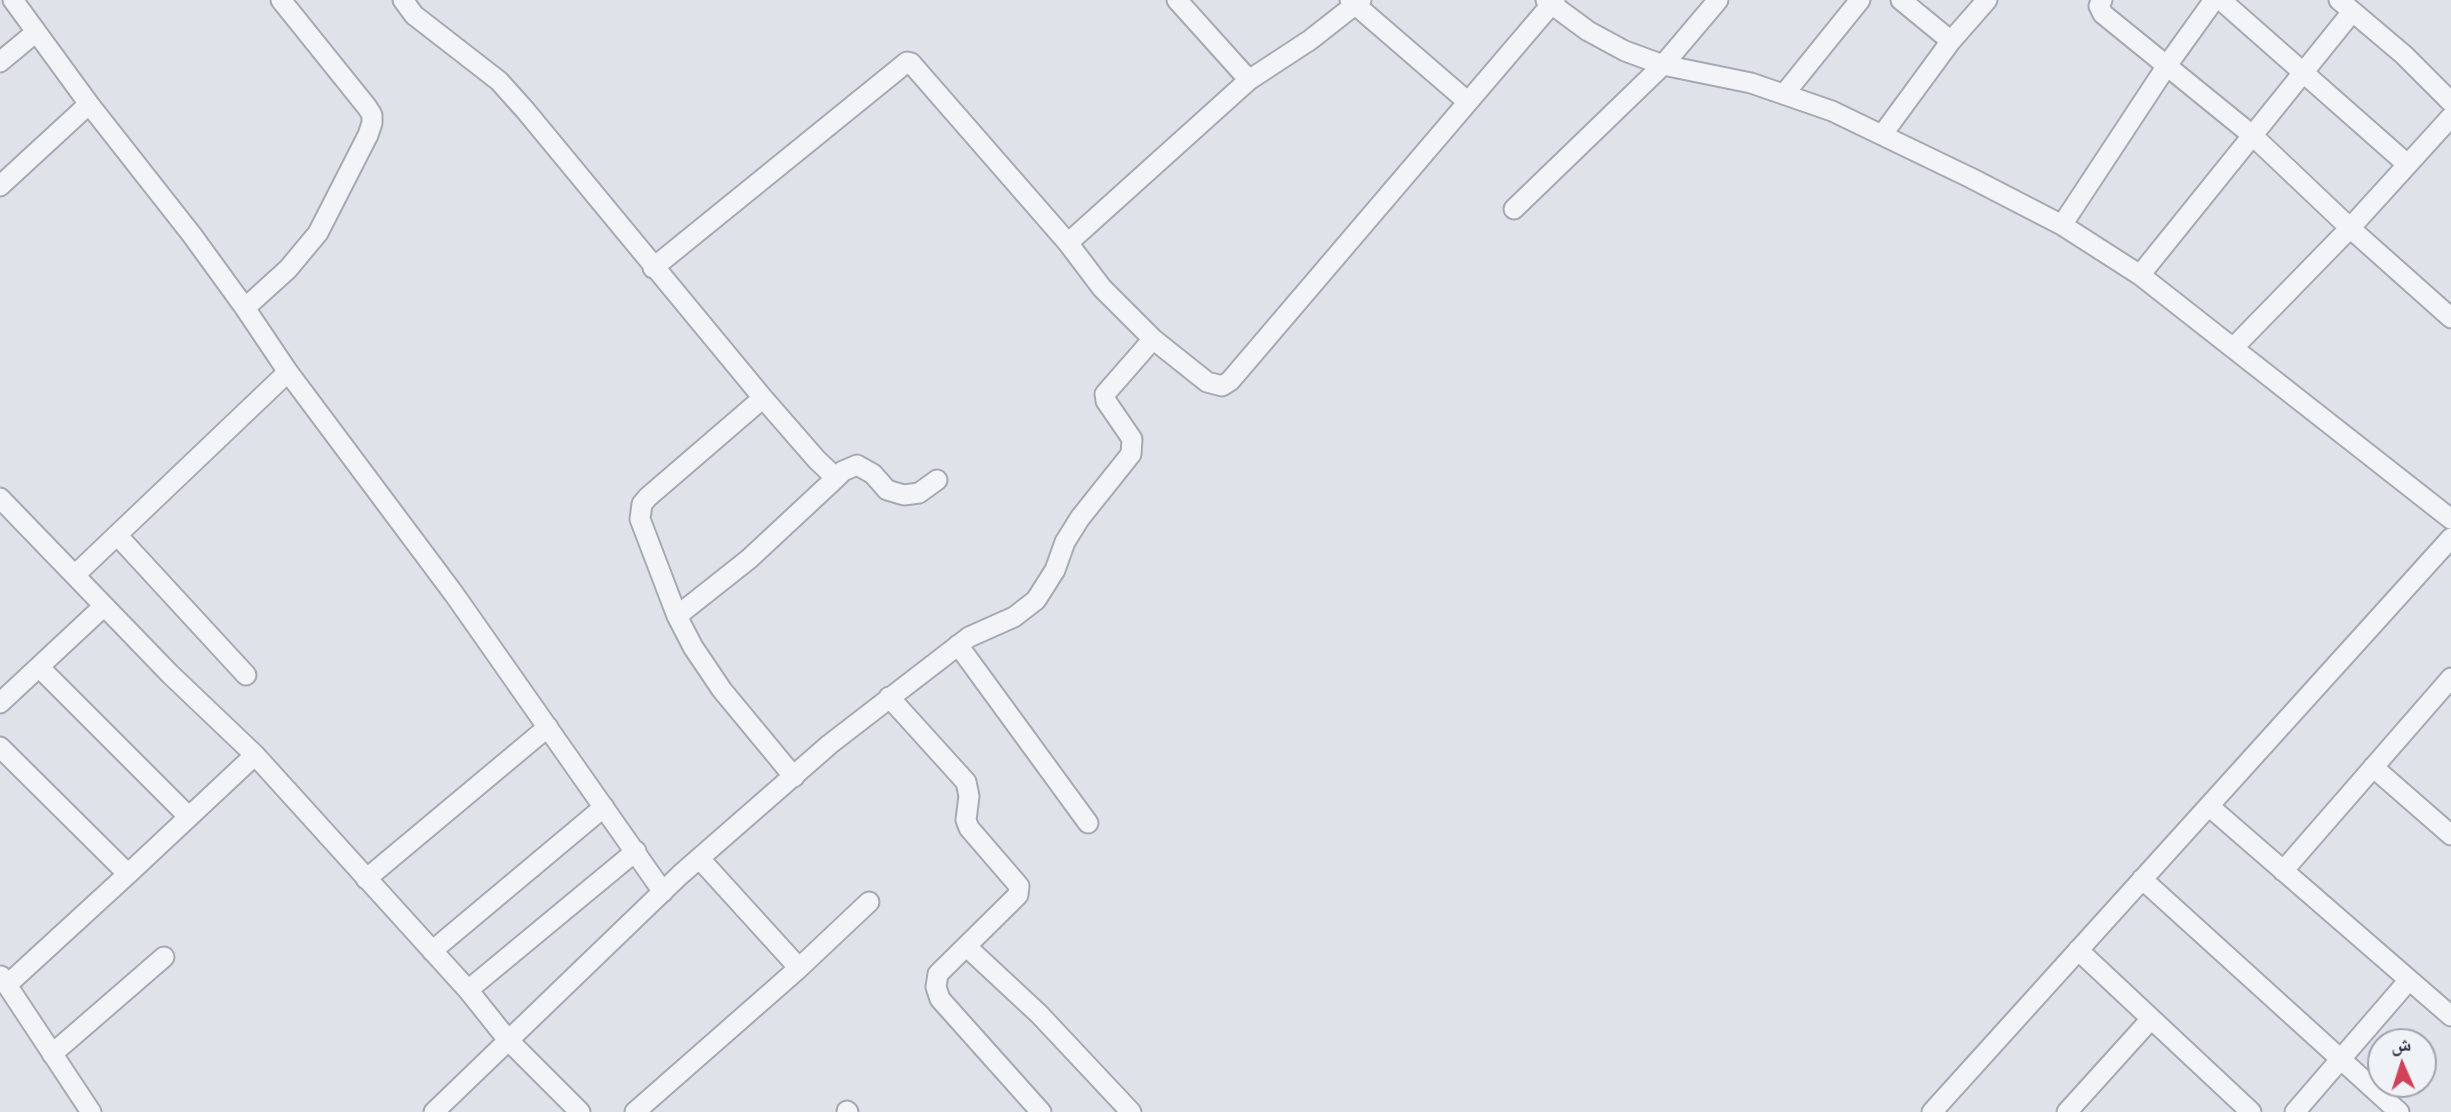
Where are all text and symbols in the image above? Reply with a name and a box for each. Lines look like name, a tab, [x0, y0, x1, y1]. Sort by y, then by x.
north arrow	[2367, 1028, 2437, 1098]
text: ش	[2390, 1032, 2412, 1057]

